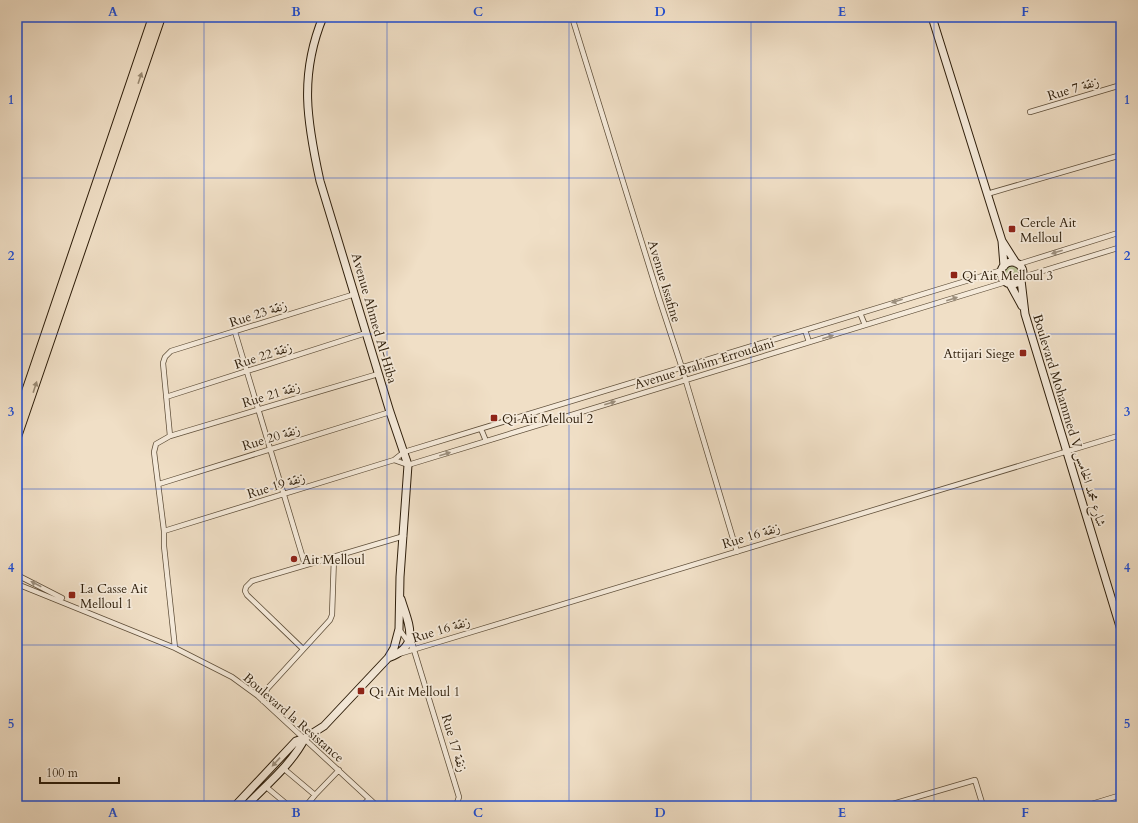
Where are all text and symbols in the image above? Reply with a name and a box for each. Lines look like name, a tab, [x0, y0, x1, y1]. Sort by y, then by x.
text: A	[108, 3, 118, 21]
text: B	[291, 3, 301, 21]
text: C	[473, 3, 483, 21]
text: D	[654, 3, 666, 21]
text: E	[838, 3, 846, 21]
text: F	[1021, 3, 1029, 21]
one-way arrow	[138, 72, 144, 84]
street label: Rue 7 زنقة	[1045, 73, 1101, 105]
text: 1	[8, 91, 14, 109]
text: 1	[1124, 91, 1130, 109]
place label: Cercle Ait Melloul	[1020, 214, 1076, 247]
marker: Cercle Ait Melloul	[1007, 224, 1017, 234]
street label: Avenue Issafine	[643, 238, 685, 325]
text: 2	[8, 247, 15, 265]
text: 2	[1124, 247, 1131, 265]
one-way arrow	[1051, 249, 1063, 255]
street label: Avenue Ahmed Al-Hiba	[347, 251, 401, 386]
place label: Qi Ait Melloul 3	[962, 267, 1053, 285]
marker: Qi Ait Melloul 3	[949, 270, 959, 280]
street label: Rue 23 زنقة	[227, 296, 290, 332]
one-way arrow	[946, 296, 958, 302]
one-way arrow	[891, 298, 903, 304]
street label: Boulevard Mohammed V شارع محمد الخامس	[1026, 312, 1110, 529]
street label: Avenue Brahim Erroudani	[632, 334, 777, 394]
one-way arrow	[822, 334, 834, 340]
street label: Rue 22 زنقة	[232, 338, 295, 374]
place label: Attijari Siege	[943, 345, 1015, 363]
marker: Attijari Siege	[1018, 348, 1028, 358]
street label: Rue 21 زنقة	[240, 378, 303, 412]
one-way arrow	[32, 381, 38, 393]
one-way arrow	[604, 400, 616, 406]
text: 3	[8, 403, 15, 421]
text: 3	[1124, 403, 1131, 421]
place label: Qi Ait Melloul 2	[502, 410, 594, 428]
marker: Qi Ait Melloul 2	[489, 413, 499, 423]
street label: Rue 20 زنقة	[240, 421, 303, 455]
one-way arrow	[440, 451, 452, 457]
street label: Rue 19 زنقة	[245, 469, 308, 503]
street label: Rue 16 زنقة	[720, 519, 783, 553]
place label: Ait Melloul	[302, 551, 365, 569]
marker: Ait Melloul	[289, 554, 299, 564]
text: 4	[8, 559, 15, 577]
text: 4	[1124, 559, 1131, 577]
place label: La Casse Ait Melloul 1	[80, 580, 148, 613]
one-way arrow	[30, 581, 42, 588]
marker: La Casse Ait Melloul 1	[67, 590, 77, 600]
street label: Rue 16 زنقة	[410, 613, 473, 647]
street label: Boulevard la Resistance	[239, 669, 348, 767]
place label: Qi Ait Melloul 1	[369, 683, 460, 701]
marker: Qi Ait Melloul 1	[356, 686, 366, 696]
street label: Rue 17 زنقة	[437, 712, 471, 775]
text: 5	[8, 715, 14, 733]
text: 5	[1124, 715, 1130, 733]
one-way arrow	[271, 757, 281, 767]
scale bar	[40, 759, 119, 785]
text: 100 m	[46, 765, 79, 781]
text: A	[108, 804, 118, 822]
text: B	[291, 804, 301, 822]
text: C	[473, 804, 483, 822]
text: D	[654, 804, 666, 822]
text: E	[838, 804, 846, 822]
text: F	[1021, 804, 1029, 822]

